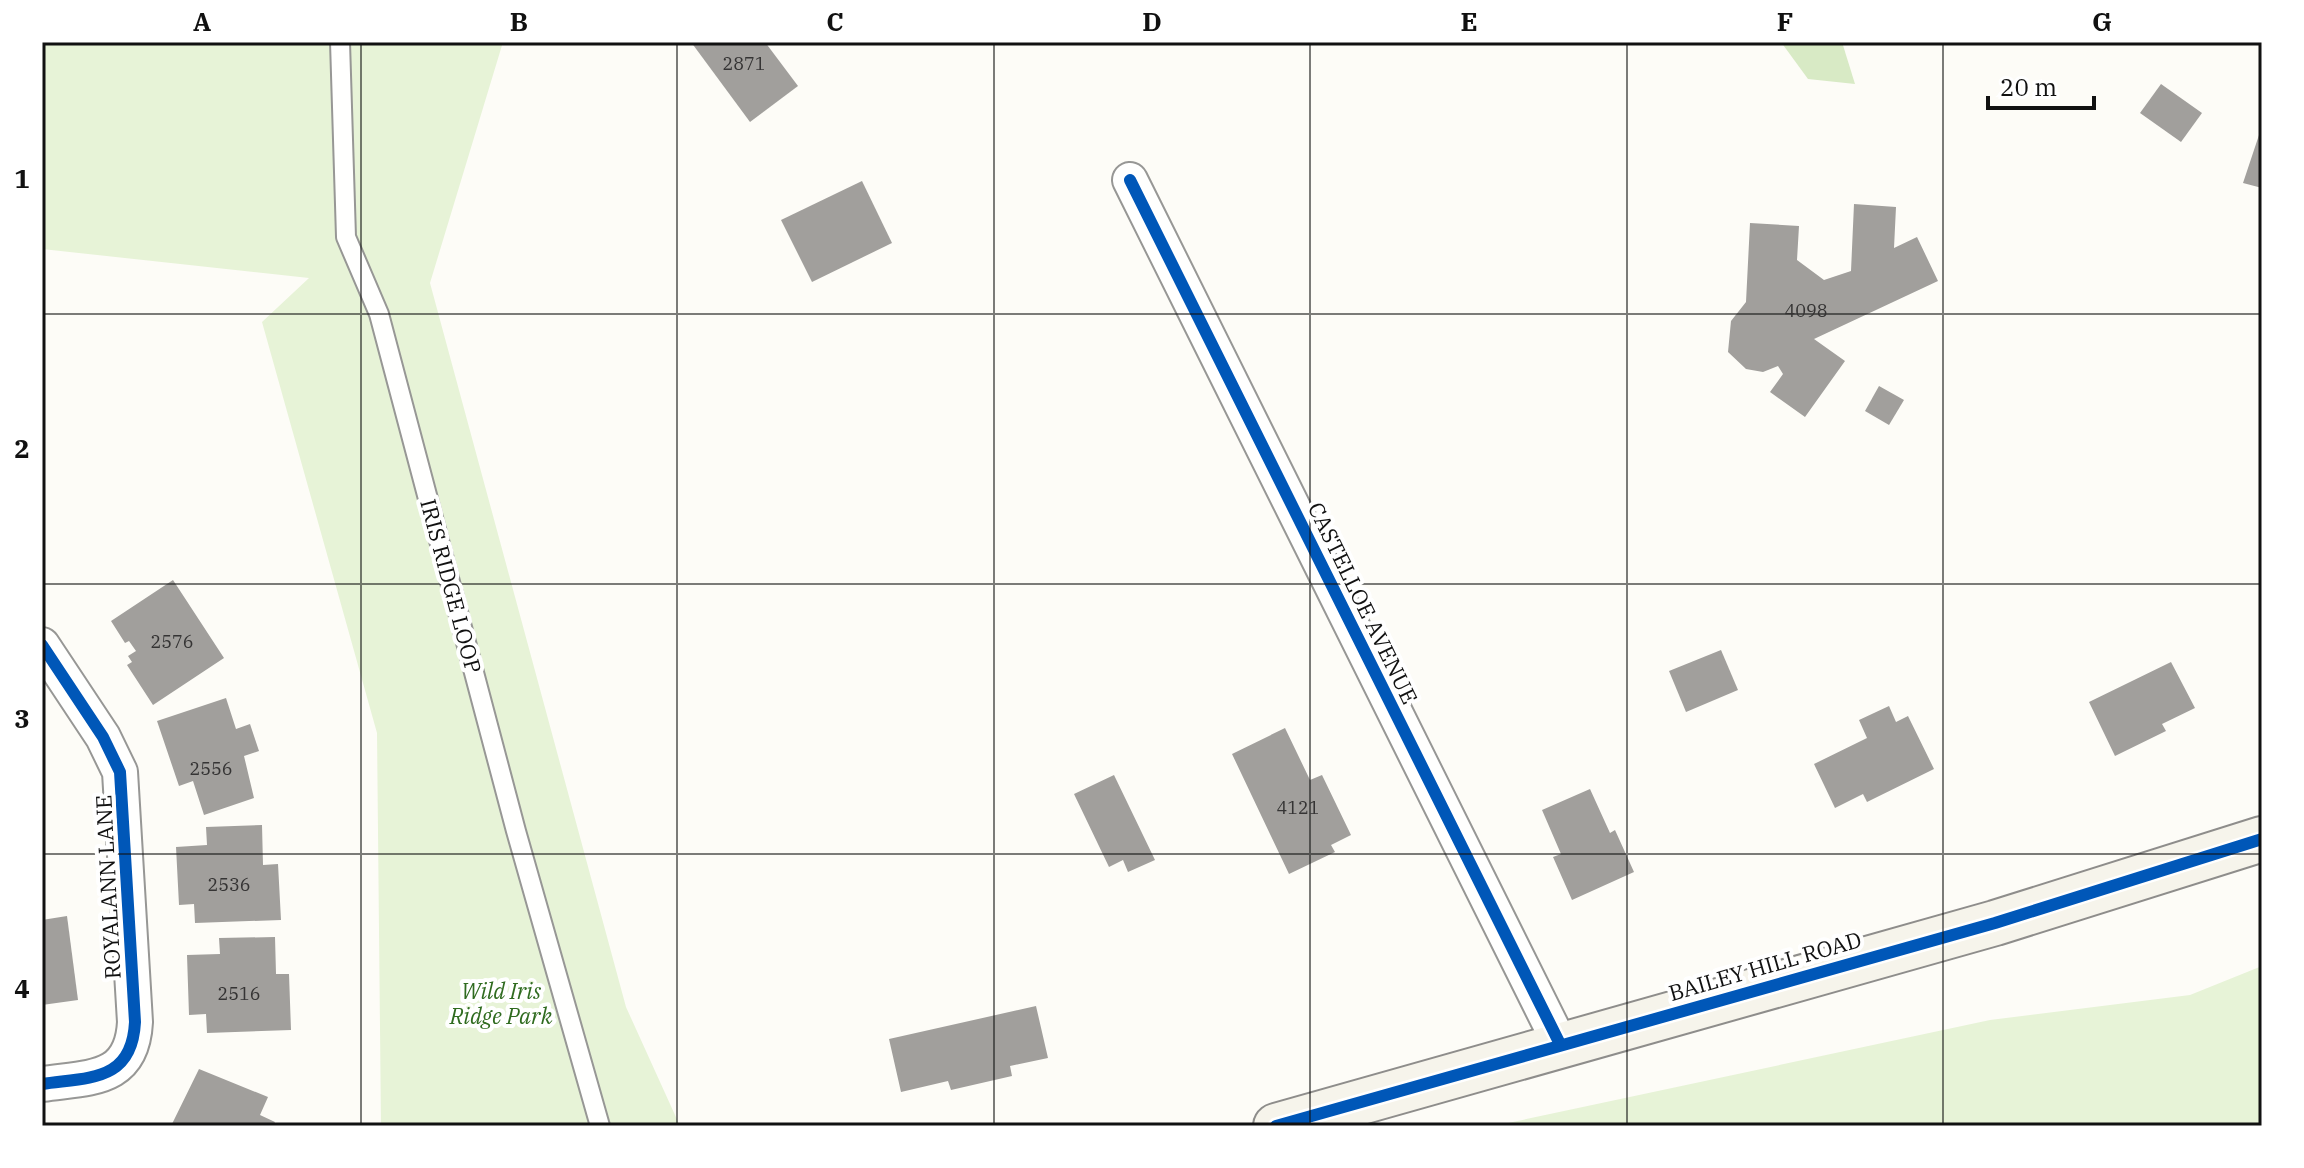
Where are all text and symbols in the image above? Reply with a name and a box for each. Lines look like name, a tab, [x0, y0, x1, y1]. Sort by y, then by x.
text: A	[193, 4, 211, 38]
text: B	[510, 4, 528, 38]
text: C	[826, 4, 844, 38]
text: D	[1142, 4, 1162, 38]
text: E	[1460, 4, 1478, 38]
text: F	[1777, 4, 1793, 38]
text: G	[2092, 4, 2112, 38]
house number: 2871	[722, 52, 766, 75]
scale bar	[1988, 60, 2094, 110]
text: 20 m	[2000, 71, 2057, 103]
text: 1	[14, 161, 30, 195]
house number: 4098	[1784, 299, 1828, 322]
text: 2	[14, 431, 30, 465]
street label: IRIS RIDGE LOOP	[414, 495, 489, 676]
street label: CASTELLOE AVENUE	[1302, 497, 1425, 708]
house number: 2576	[150, 630, 194, 653]
text: 3	[14, 701, 30, 735]
house number: 2556	[189, 757, 233, 780]
street label: ROYALANN LANE	[88, 794, 127, 980]
house number: 4121	[1276, 796, 1320, 819]
house number: 2536	[207, 873, 251, 896]
street label: BAILEY HILL ROAD	[1665, 924, 1865, 1007]
text: 4	[14, 971, 30, 1005]
park label: Wild Iris Ridge Park	[449, 976, 553, 1030]
house number: 2516	[217, 982, 261, 1005]

